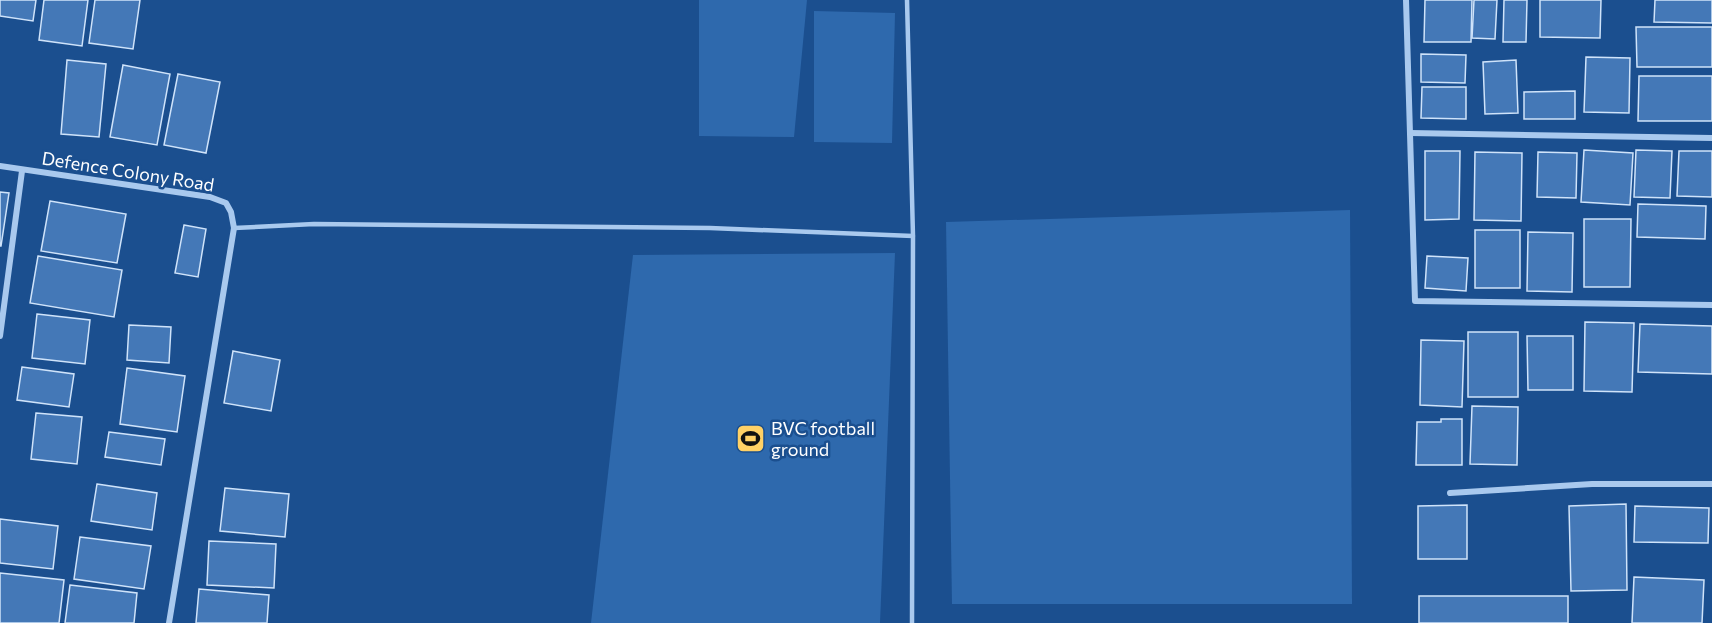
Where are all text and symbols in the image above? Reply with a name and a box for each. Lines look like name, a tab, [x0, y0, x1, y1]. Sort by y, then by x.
street label: Defence Colony Road	[40, 147, 216, 196]
place label: BVC football ground	[771, 417, 875, 460]
sports icon: BVC football ground	[734, 423, 766, 455]

